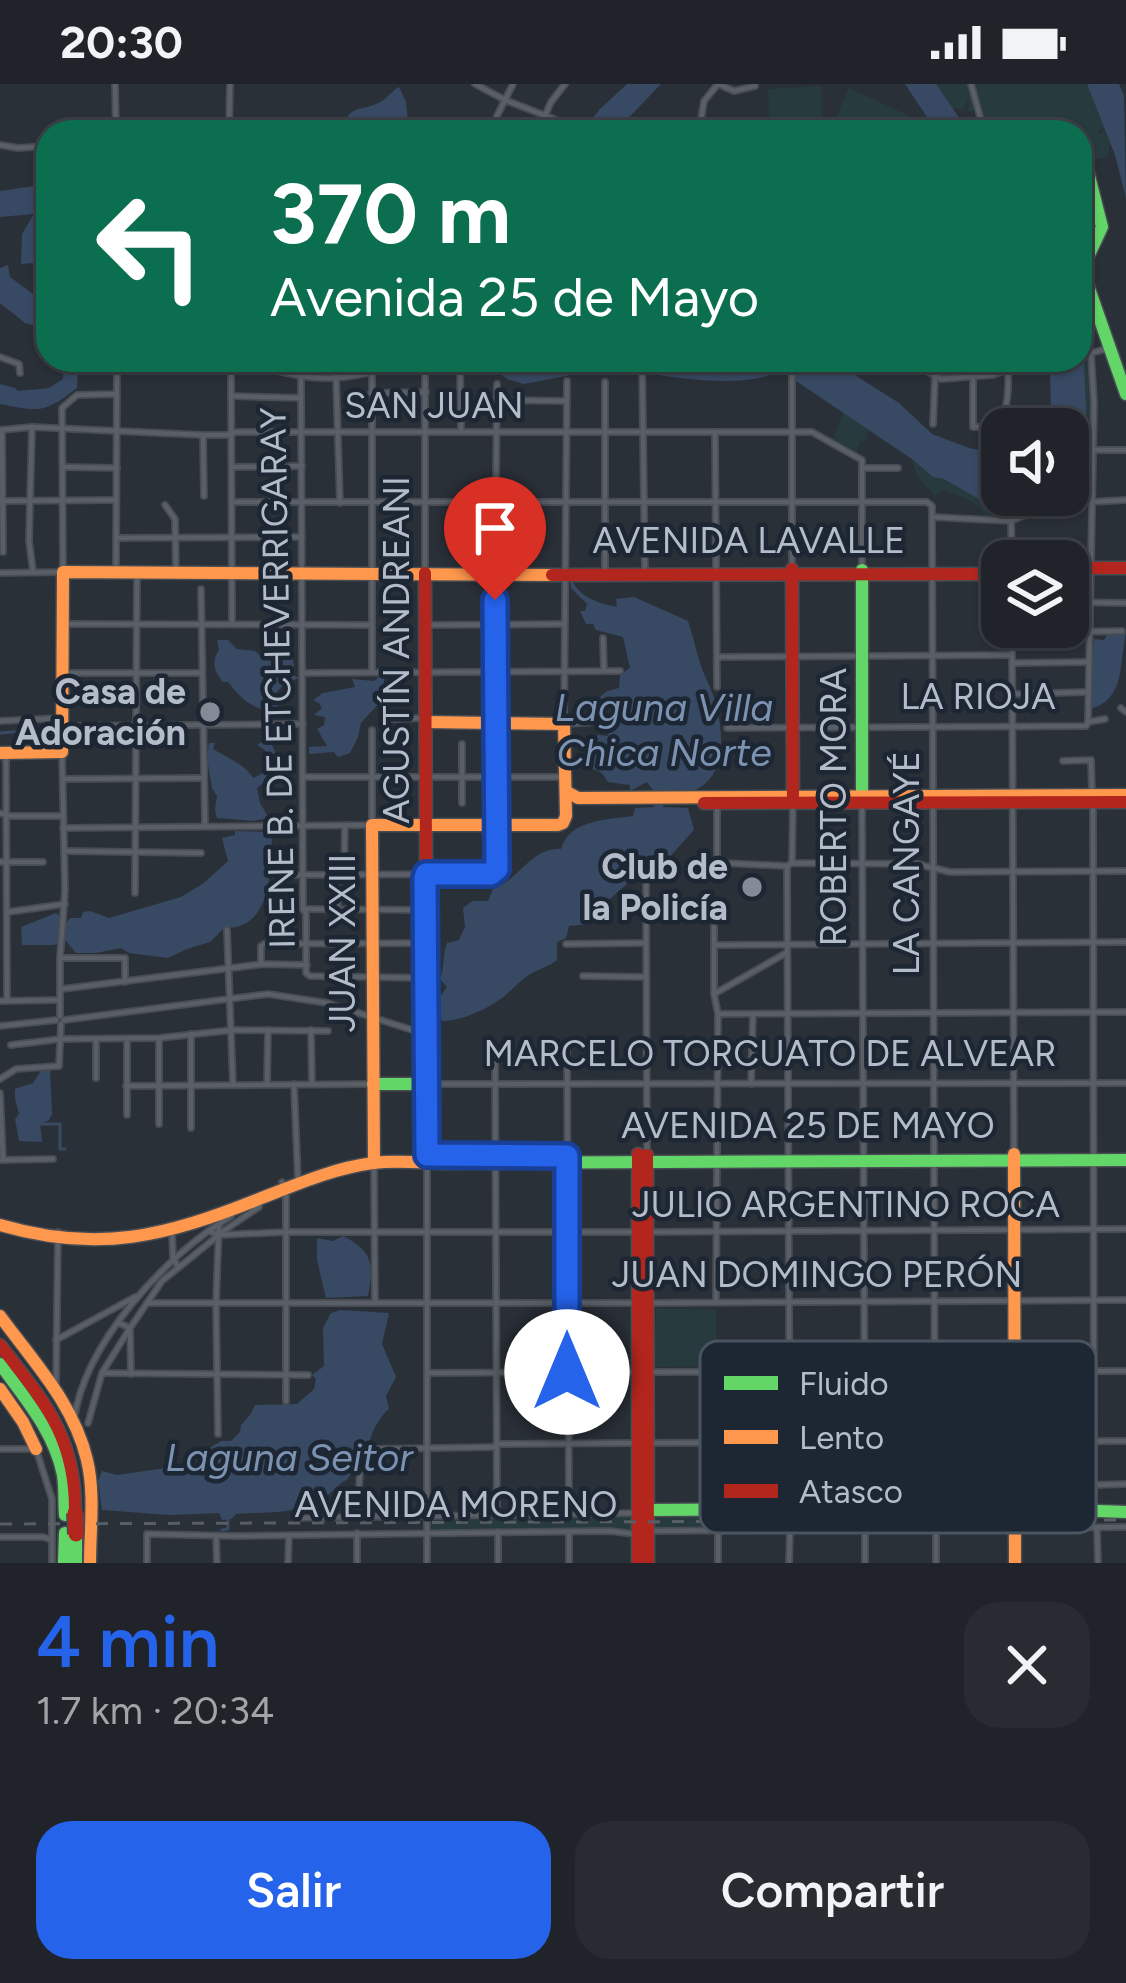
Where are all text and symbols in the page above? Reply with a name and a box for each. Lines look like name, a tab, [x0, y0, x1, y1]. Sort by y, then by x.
text: 20:30	[60, 15, 183, 69]
text: 370 m	[270, 163, 511, 264]
icon: left	[72, 168, 228, 324]
text: Avenida 25 de Mayo	[270, 265, 759, 330]
street label: SAN JUAN	[344, 384, 524, 427]
street label: IRENE B. DE ETCHEVERRIGARAY	[251, 407, 304, 949]
map controls	[981, 408, 1089, 648]
button: sound	[981, 408, 1089, 516]
street label: AGUSTÍN ANDREANI	[375, 476, 418, 824]
pin	[444, 477, 546, 600]
icon: arrive	[462, 495, 528, 561]
street label: AVENIDA LAVALLE	[593, 519, 905, 562]
button: layers	[981, 540, 1089, 648]
street label: ROBERTO MORA	[812, 667, 855, 946]
place label: Casa de Adoración	[15, 670, 186, 754]
street label: LA RIOJA	[900, 675, 1056, 718]
water label: Laguna Villa Chica Norte	[555, 684, 773, 776]
marker: Casa de Adoración	[197, 699, 223, 725]
street label: LA CANGAYÉ	[885, 751, 928, 975]
place label: Club de la Policía	[583, 845, 728, 929]
street label: JUAN XXIII	[321, 854, 364, 1032]
marker: Club de la Policía	[739, 874, 765, 900]
street label: MARCELO TORCUATO DE ALVEAR	[483, 1032, 1057, 1075]
street label: AVENIDA 25 DE MAYO	[621, 1104, 995, 1147]
street label: JULIO ARGENTINO ROCA	[632, 1183, 1061, 1226]
street label: JUAN DOMINGO PERÓN	[612, 1253, 1022, 1296]
position arrow	[504, 1309, 630, 1435]
legend	[700, 1341, 1096, 1533]
text: Fluido	[799, 1364, 889, 1403]
text: Lento	[799, 1418, 884, 1457]
water label: Laguna Seitor	[165, 1434, 414, 1481]
text: Atasco	[799, 1472, 903, 1511]
street label: AVENIDA MORENO	[295, 1483, 617, 1526]
text: 4 min	[36, 1599, 219, 1685]
button: close	[964, 1602, 1090, 1728]
text: 1.7 km · 20:34	[36, 1687, 274, 1734]
button: Salir	[36, 1821, 551, 1959]
button: Compartir	[575, 1821, 1090, 1959]

